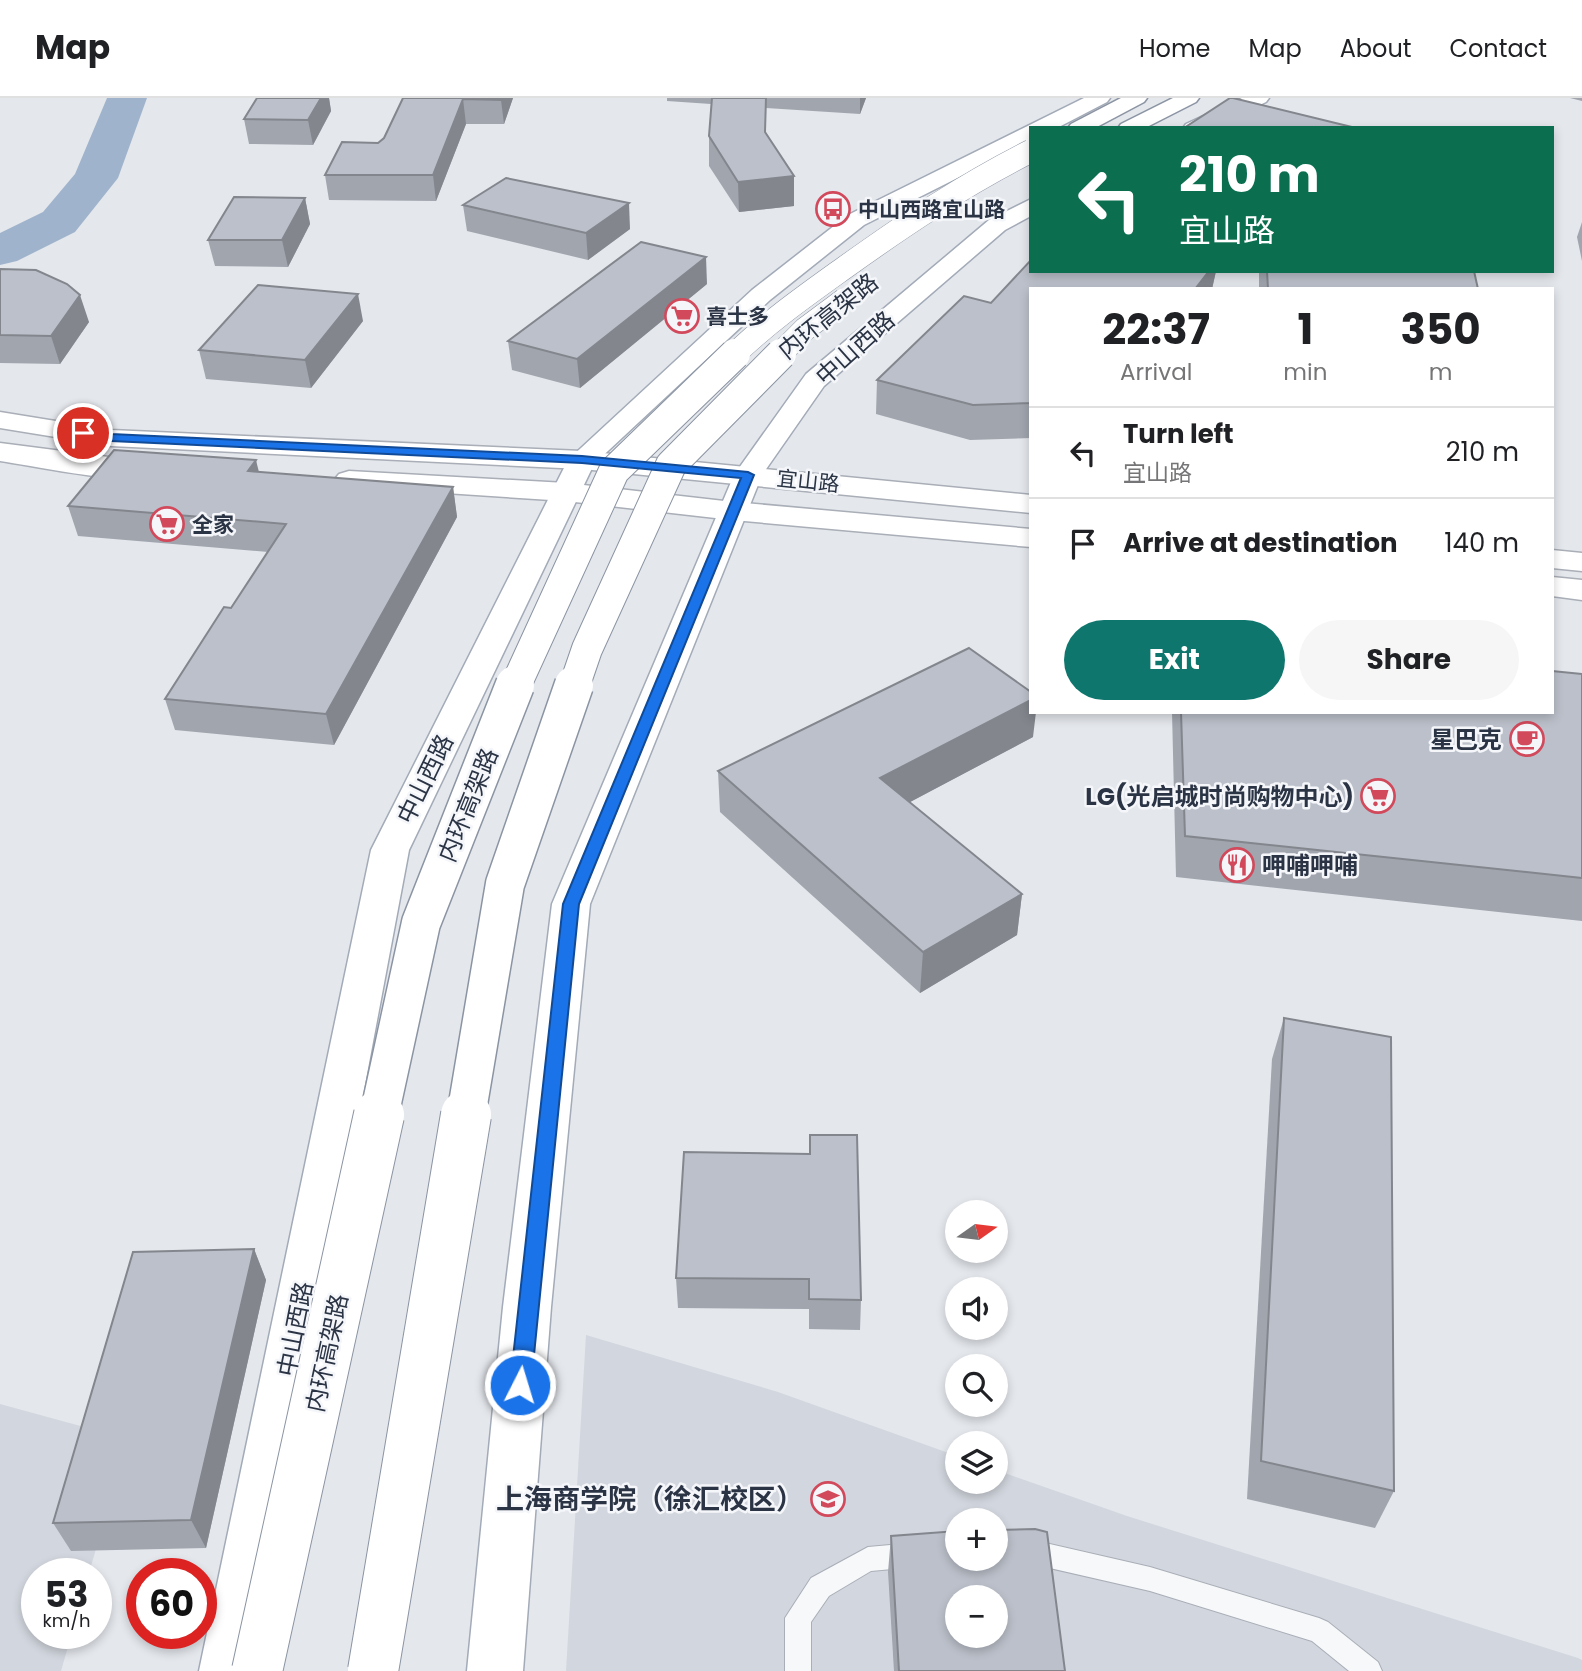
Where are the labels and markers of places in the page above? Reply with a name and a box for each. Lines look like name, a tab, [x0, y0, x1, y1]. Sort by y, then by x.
bus stop icon: 中山西路宜山路	[814, 190, 852, 228]
place label: 中山西路宜山路	[858, 195, 1005, 224]
supermarket icon: 喜士多	[663, 297, 701, 335]
place label: 喜士多	[706, 302, 769, 331]
pin	[53, 403, 113, 463]
supermarket icon: 全家	[148, 505, 186, 543]
place label: 全家	[192, 510, 234, 539]
cafe icon: 星巴克	[1508, 720, 1546, 758]
place label: 星巴克	[1430, 723, 1502, 756]
supermarket icon: LG(光启城时尚购物中心)	[1359, 777, 1397, 815]
place label: LG(光启城时尚购物中心)	[1085, 780, 1354, 813]
restaurant icon: 呷哺呷哺	[1218, 846, 1256, 884]
place label: 呷哺呷哺	[1262, 849, 1358, 882]
place label: 上海商学院（徐汇校区）	[496, 1480, 804, 1519]
school or university icon: 上海商学院（徐汇校区）	[809, 1480, 847, 1518]

